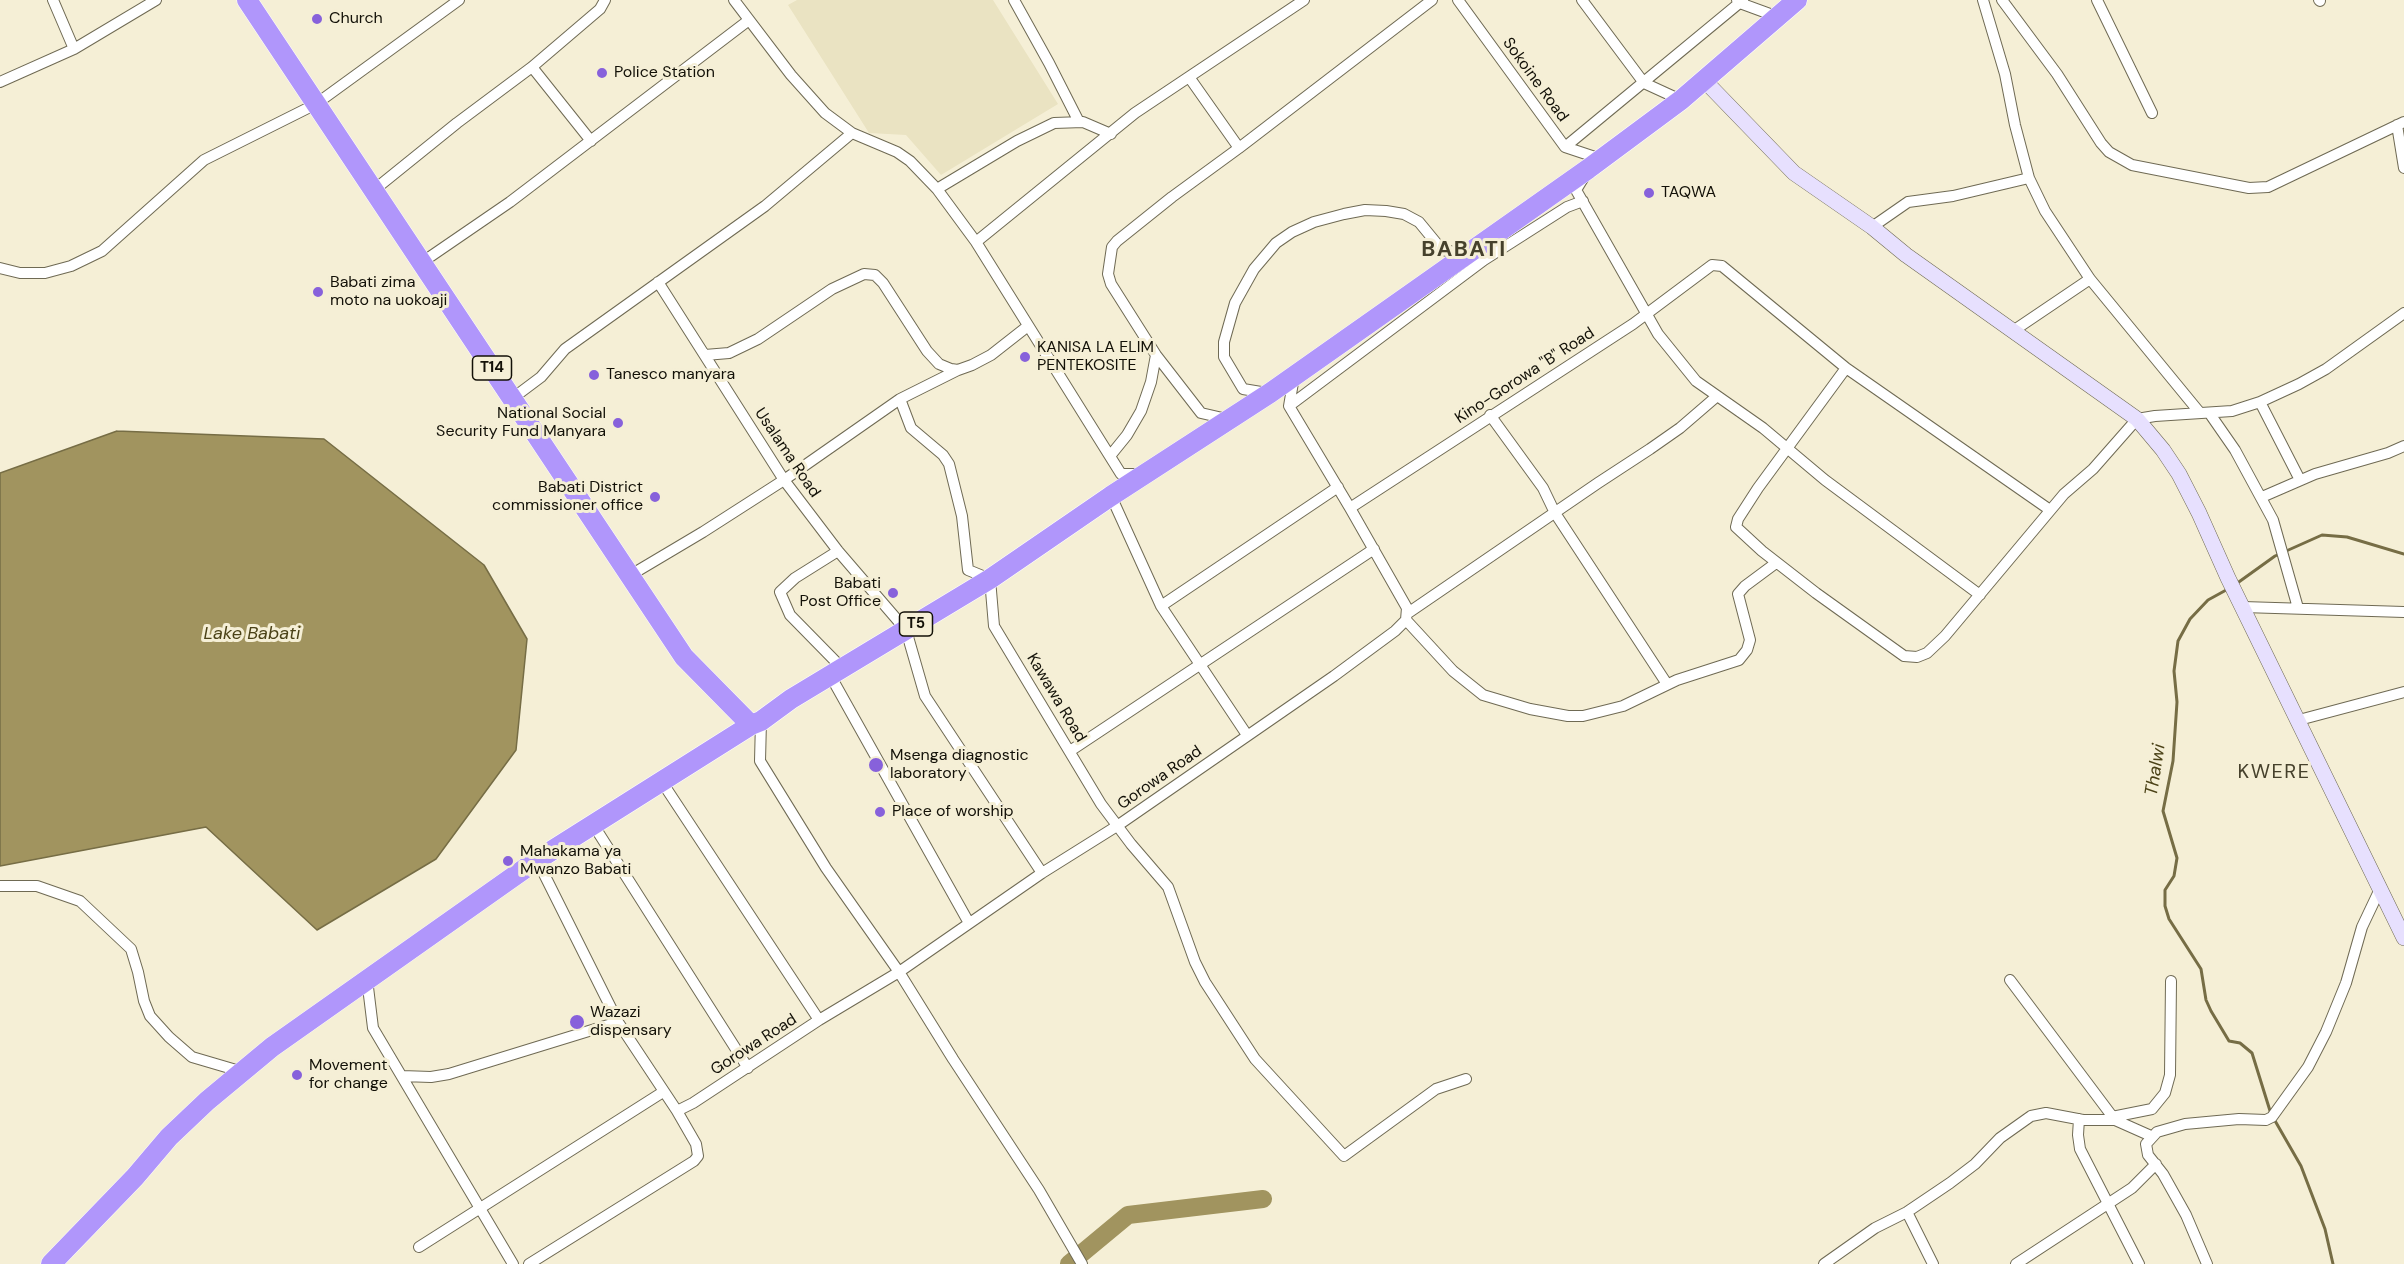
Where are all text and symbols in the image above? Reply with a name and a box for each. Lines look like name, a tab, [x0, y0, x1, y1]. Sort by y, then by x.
place label: Church	[329, 9, 383, 29]
marker: Church	[310, 12, 324, 26]
street label: Sokoine Road	[1498, 34, 1572, 126]
place label: Police Station	[614, 63, 715, 83]
marker: Police Station	[595, 66, 609, 80]
place label: TAQWA	[1661, 183, 1716, 203]
marker: TAQWA	[1642, 186, 1656, 200]
district label: BABATI	[1421, 237, 1507, 263]
place label: Babati zima moto na uokoaji	[330, 273, 447, 311]
marker: Babati zima moto na uokoaji	[311, 285, 325, 299]
street label: Kino-Gorowa "B" Road	[1452, 324, 1598, 428]
place label: KANISA LA ELIM PENTEKOSITE	[1037, 338, 1154, 376]
marker: KANISA LA ELIM PENTEKOSITE	[1018, 350, 1032, 364]
road number: T14	[472, 356, 512, 380]
place label: Tanesco manyara	[606, 365, 735, 385]
marker: Tanesco manyara	[587, 368, 601, 382]
place label: National Social Security Fund Manyara	[436, 404, 606, 442]
street label: Usalama Road	[750, 405, 824, 501]
marker: National Social Security Fund Manyara	[611, 416, 625, 430]
place label: Babati District commissioner office	[492, 478, 643, 516]
marker: Babati District commissioner office	[648, 490, 662, 504]
place label: Babati Post Office	[799, 574, 881, 612]
marker: Babati Post Office	[886, 586, 900, 600]
road number: T5	[900, 612, 932, 636]
water label: Lake Babati	[204, 623, 300, 645]
street label: Kawawa Road	[1022, 650, 1090, 746]
street label: Gorowa Road	[1114, 742, 1206, 814]
water label: Thalwi	[2141, 742, 2171, 798]
place label: Msenga diagnostic laboratory	[890, 746, 1029, 784]
marker: Msenga diagnostic laboratory	[867, 756, 885, 774]
district label: KWERE	[2237, 761, 2311, 785]
place label: Place of worship	[892, 802, 1014, 822]
marker: Place of worship	[873, 805, 887, 819]
place label: Mahakama ya Mwanzo Babati	[520, 842, 631, 880]
marker: Mahakama ya Mwanzo Babati	[501, 854, 515, 868]
place label: Wazazi dispensary	[590, 1003, 672, 1041]
street label: Gorowa Road	[707, 1010, 801, 1080]
marker: Wazazi dispensary	[568, 1013, 586, 1031]
place label: Movement for change	[309, 1056, 388, 1094]
marker: Movement for change	[290, 1068, 304, 1082]

